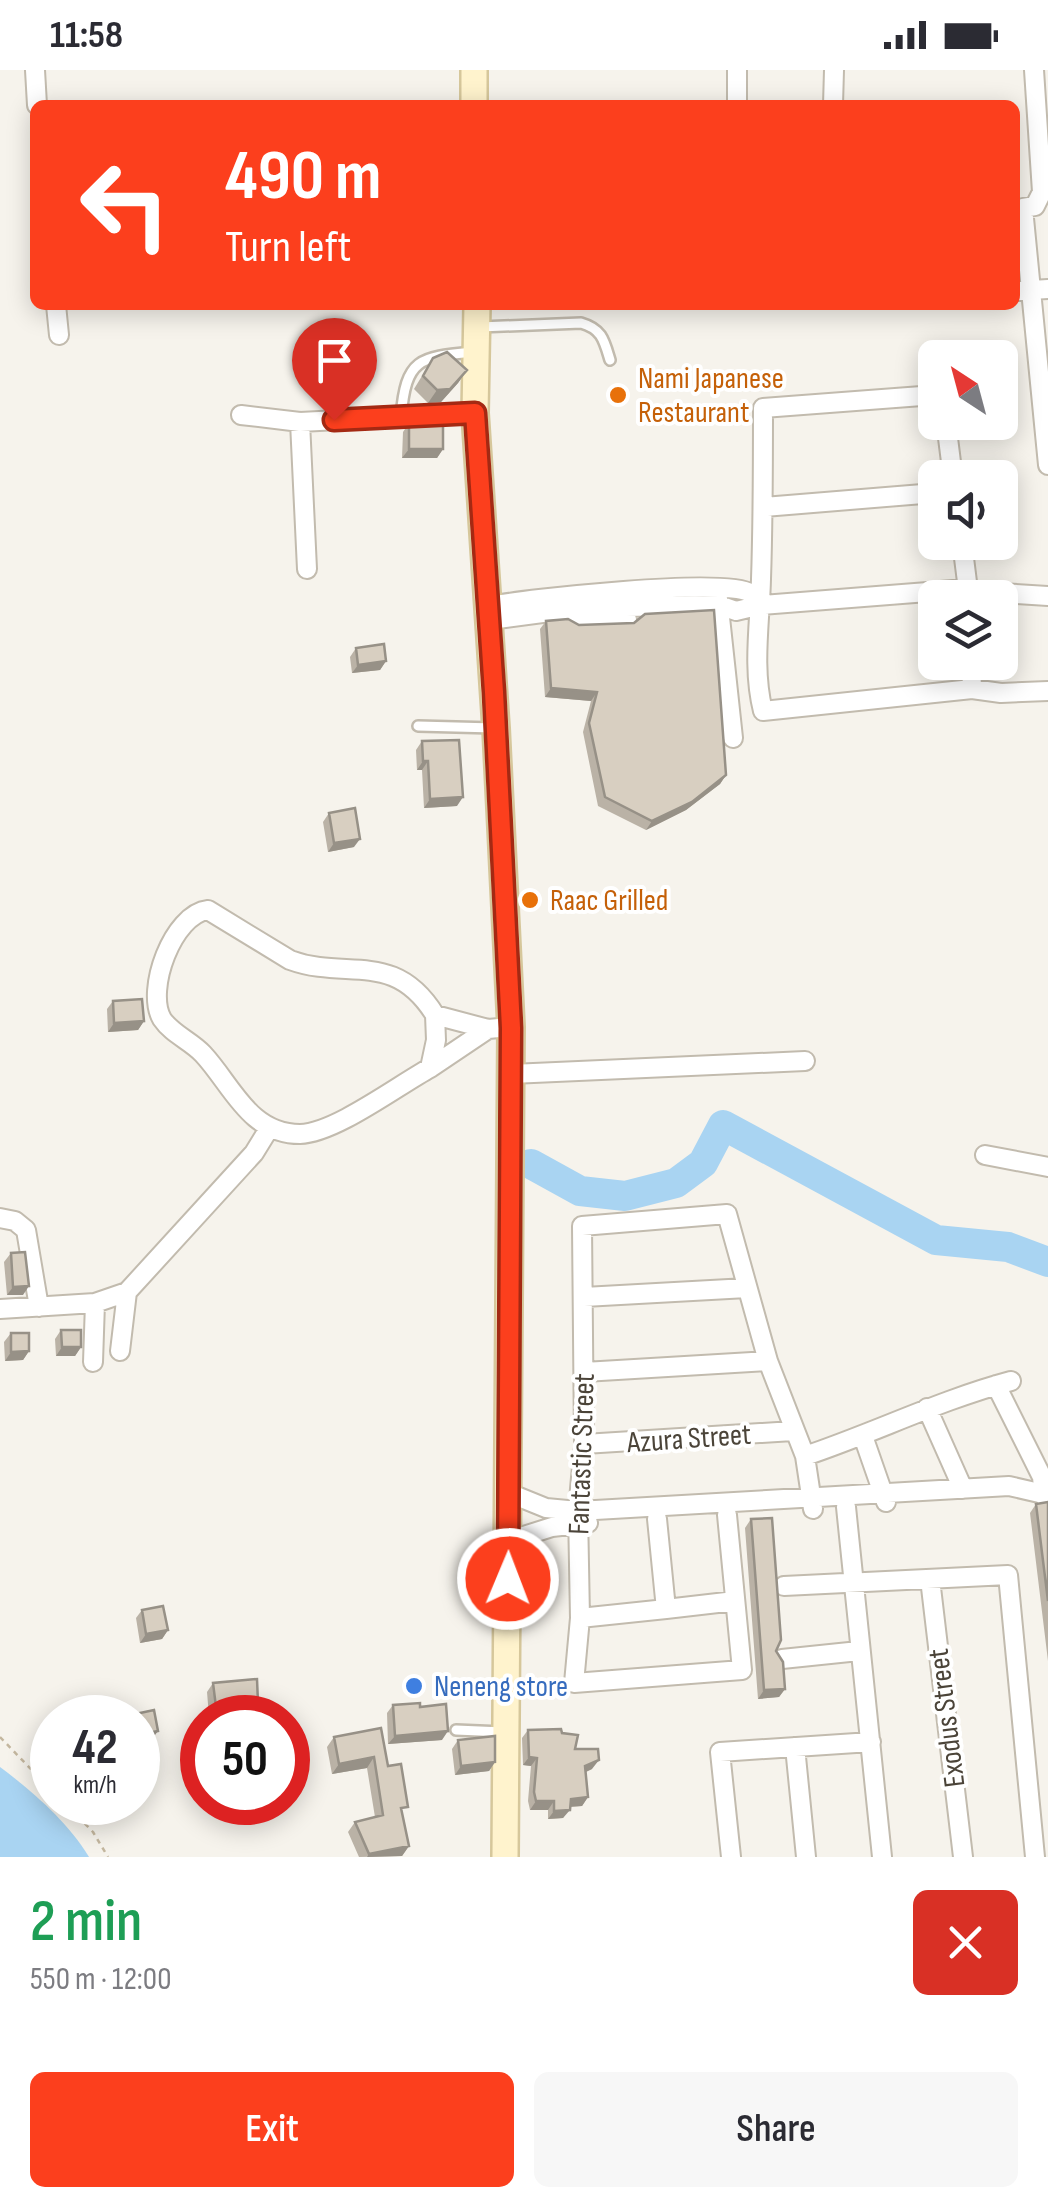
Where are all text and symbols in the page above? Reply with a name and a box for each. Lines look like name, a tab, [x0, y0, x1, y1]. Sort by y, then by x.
text: 11:58	[50, 13, 123, 58]
text: 490 m	[225, 135, 381, 219]
icon: left	[60, 140, 190, 270]
text: Turn left	[225, 220, 351, 275]
pin	[292, 318, 377, 421]
icon: arrive	[307, 333, 362, 388]
north arrow	[918, 340, 1018, 440]
map controls	[918, 340, 1018, 680]
place label: Nami Japanese Restaurant	[638, 361, 784, 431]
marker: Nami Japanese Restaurant	[607, 384, 629, 406]
button: sound	[918, 460, 1018, 560]
button: layers	[918, 580, 1018, 680]
place label: Raac Grilled	[550, 883, 668, 919]
marker: Raac Grilled	[519, 889, 541, 911]
street label: Fantastic Street	[561, 1373, 603, 1535]
street label: Azura Street	[625, 1417, 752, 1461]
position arrow	[456, 1527, 560, 1631]
street label: Exodus Street	[921, 1646, 973, 1789]
place label: Neneng store	[434, 1669, 568, 1705]
marker: Neneng store	[403, 1675, 425, 1697]
speed limit sign: 50	[180, 1695, 310, 1825]
text: 42	[72, 1718, 118, 1778]
text: km/h	[73, 1770, 117, 1801]
text: 2 min	[30, 1886, 142, 1958]
button: close	[913, 1890, 1018, 1995]
text: 550 m · 12:00	[30, 1960, 171, 1999]
button: Exit	[30, 2072, 514, 2187]
button: Share	[534, 2072, 1018, 2187]

